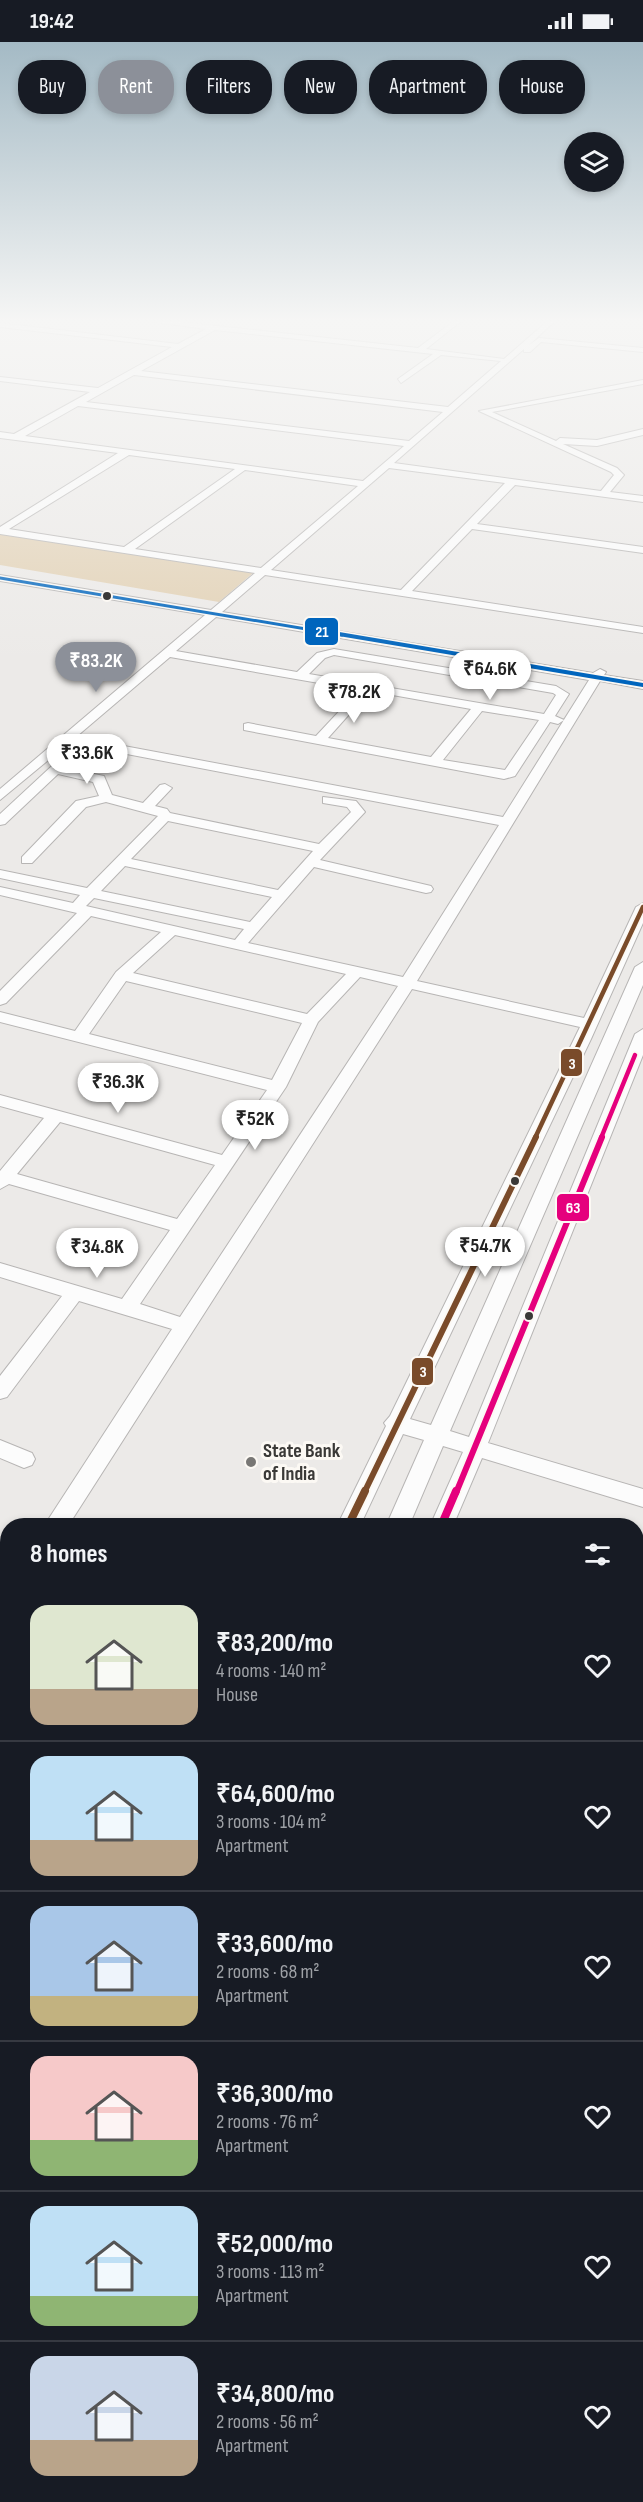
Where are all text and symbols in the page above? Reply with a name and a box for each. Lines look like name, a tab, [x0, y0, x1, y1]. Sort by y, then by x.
text: 19:42	[30, 8, 74, 35]
chip: Buy	[18, 60, 86, 114]
chip: Rent	[98, 60, 174, 114]
chip: Filters	[186, 60, 272, 114]
chip: New	[284, 60, 357, 114]
chip: Apartment	[369, 60, 487, 114]
chip: House	[499, 60, 585, 114]
map controls	[564, 132, 624, 192]
button: layers	[564, 132, 624, 192]
unlabelled marker	[101, 590, 113, 602]
line badge: 21	[304, 617, 339, 646]
text: 21	[315, 623, 329, 642]
pin: ₹83.2K	[47, 642, 145, 693]
text: ₹83.2K	[69, 649, 123, 673]
pin: ₹64.6K	[441, 650, 539, 701]
text: ₹64.6K	[463, 657, 517, 681]
pin: ₹78.2K	[305, 673, 403, 724]
text: ₹78.2K	[327, 680, 381, 704]
pin: ₹33.6K	[38, 734, 136, 785]
text: ₹33.6K	[61, 741, 113, 765]
line badge: 3	[560, 1048, 583, 1077]
text: 3	[568, 1055, 576, 1074]
pin: ₹36.3K	[69, 1063, 167, 1114]
text: ₹36.3K	[92, 1070, 144, 1094]
pin: ₹52K	[219, 1100, 291, 1151]
text: ₹52K	[236, 1107, 274, 1131]
unlabelled marker	[509, 1175, 521, 1187]
line badge: 63	[556, 1193, 590, 1222]
text: 63	[566, 1199, 580, 1218]
pin: ₹54.7K	[436, 1227, 534, 1278]
pin: ₹34.8K	[48, 1228, 146, 1279]
text: ₹54.7K	[459, 1234, 511, 1258]
text: ₹34.8K	[70, 1235, 124, 1259]
unlabelled marker	[523, 1310, 535, 1322]
line badge: 3	[411, 1357, 434, 1386]
text: 3	[419, 1363, 427, 1382]
place label: State Bank of India	[263, 1439, 341, 1486]
marker: State Bank of India	[244, 1455, 258, 1469]
icon: filters	[581, 1538, 614, 1571]
text: 8 homes	[30, 1539, 108, 1570]
text: ₹83,200/mo	[216, 1628, 333, 1659]
icon: home	[78, 1629, 150, 1701]
icon: heart	[581, 1649, 614, 1682]
text: 4 rooms · 140 m²	[216, 1659, 326, 1683]
text: House	[216, 1683, 258, 1707]
text: ₹64,600/mo	[216, 1779, 335, 1810]
icon: home	[78, 1780, 150, 1852]
icon: heart	[581, 1800, 614, 1833]
text: 3 rooms · 104 m²	[216, 1810, 326, 1834]
text: Apartment	[216, 1834, 289, 1858]
text: ₹33,600/mo	[216, 1929, 333, 1960]
icon: home	[78, 1930, 150, 2002]
icon: heart	[581, 1950, 614, 1983]
text: 2 rooms · 68 m²	[216, 1960, 320, 1984]
text: Apartment	[216, 1984, 289, 2008]
text: ₹36,300/mo	[216, 2079, 333, 2110]
icon: home	[78, 2080, 150, 2152]
icon: heart	[581, 2100, 614, 2133]
text: 2 rooms · 76 m²	[216, 2110, 319, 2134]
text: Apartment	[216, 2134, 289, 2158]
text: ₹52,000/mo	[216, 2229, 333, 2260]
icon: home	[78, 2230, 150, 2302]
icon: heart	[581, 2250, 614, 2283]
text: 3 rooms · 113 m²	[216, 2260, 325, 2284]
text: Apartment	[216, 2284, 289, 2308]
text: ₹34,800/mo	[216, 2379, 334, 2410]
icon: home	[78, 2380, 150, 2452]
icon: heart	[581, 2400, 614, 2433]
text: 2 rooms · 56 m²	[216, 2410, 319, 2434]
text: Apartment	[216, 2434, 289, 2458]

